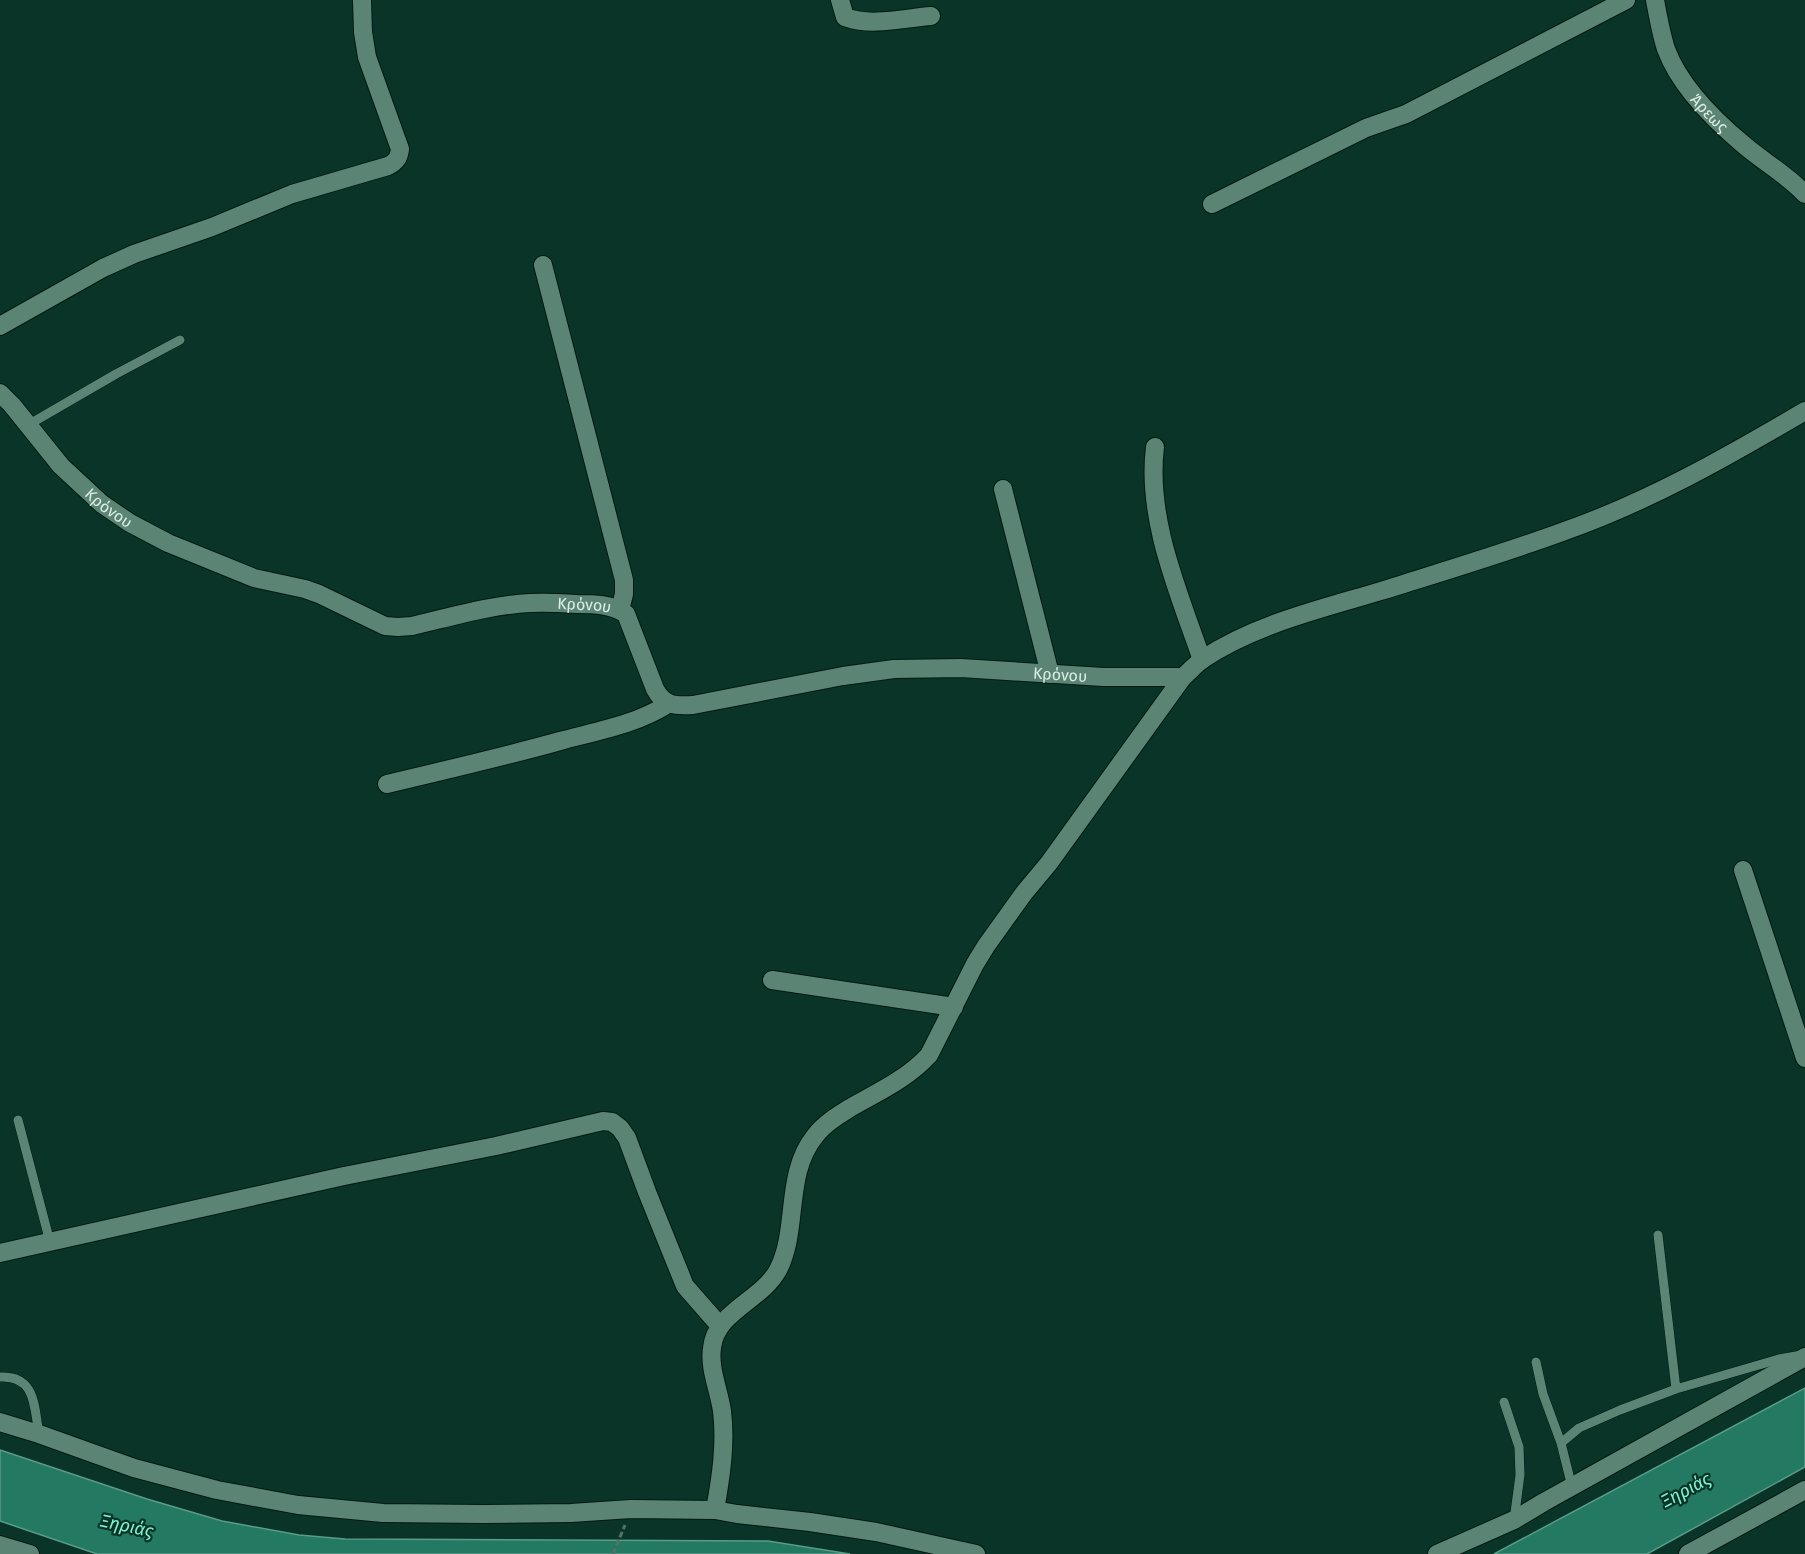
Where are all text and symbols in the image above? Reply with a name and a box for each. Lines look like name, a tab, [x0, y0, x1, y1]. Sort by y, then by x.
street label: Άρεως	[1686, 90, 1732, 137]
street label: Κρόνου	[81, 484, 136, 532]
street label: Κρόνου	[557, 594, 613, 617]
street label: Κρόνου	[1032, 664, 1088, 686]
water label: Ξηριάς	[1657, 1467, 1715, 1512]
water label: Ξηριάς	[99, 1510, 156, 1542]

